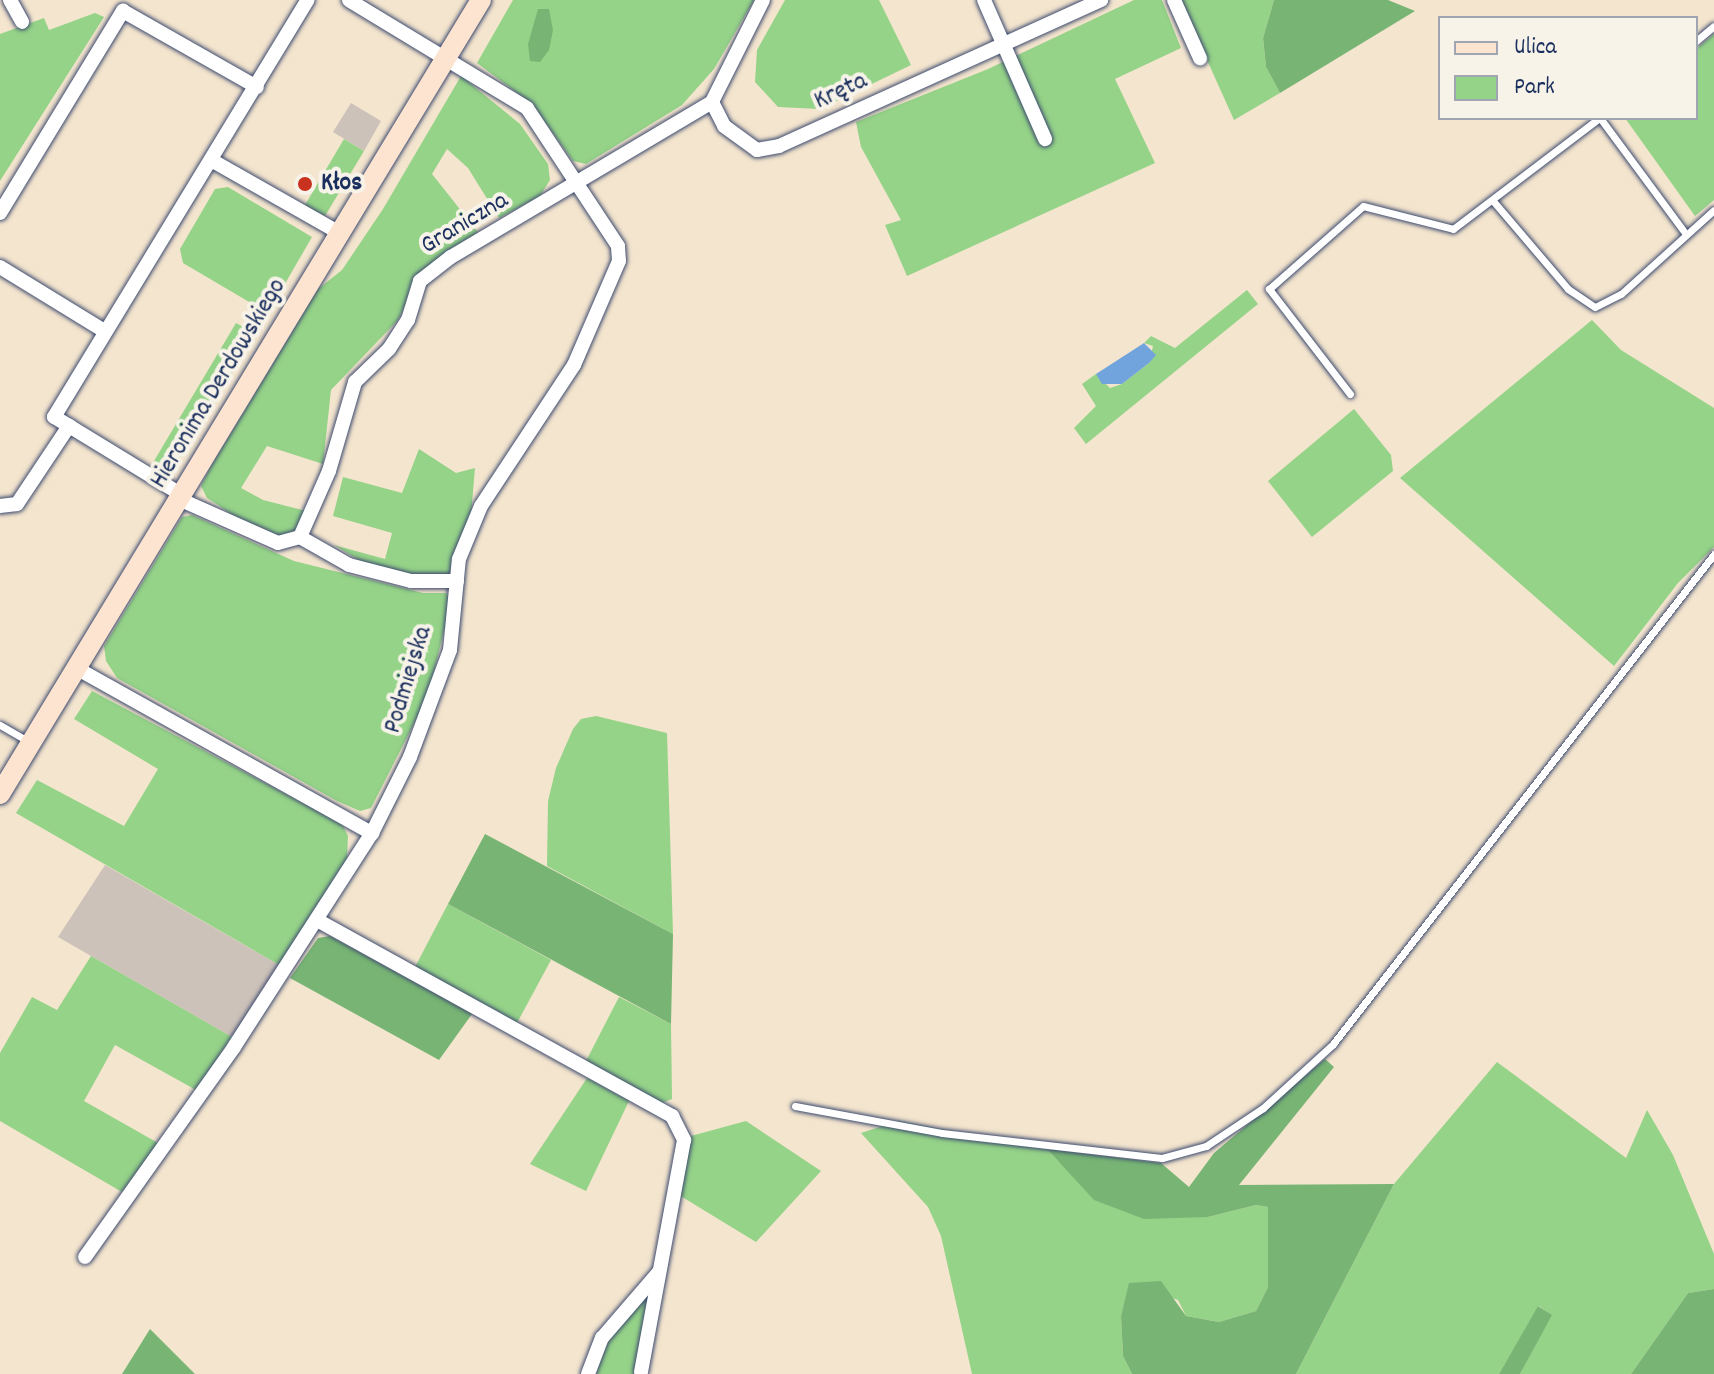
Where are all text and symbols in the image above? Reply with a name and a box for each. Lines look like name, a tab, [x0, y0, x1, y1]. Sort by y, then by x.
legend	[1438, 16, 1698, 120]
text: Ulica	[1514, 31, 1557, 65]
street label: Kręta	[810, 66, 872, 118]
text: Park	[1514, 71, 1555, 105]
place label: Kłos	[321, 168, 362, 200]
marker: Kłos	[296, 175, 314, 193]
street label: Graniczna	[416, 186, 514, 262]
street label: Hieronima Derdowskiego	[144, 273, 294, 495]
street label: Podmiejska	[378, 623, 440, 737]

